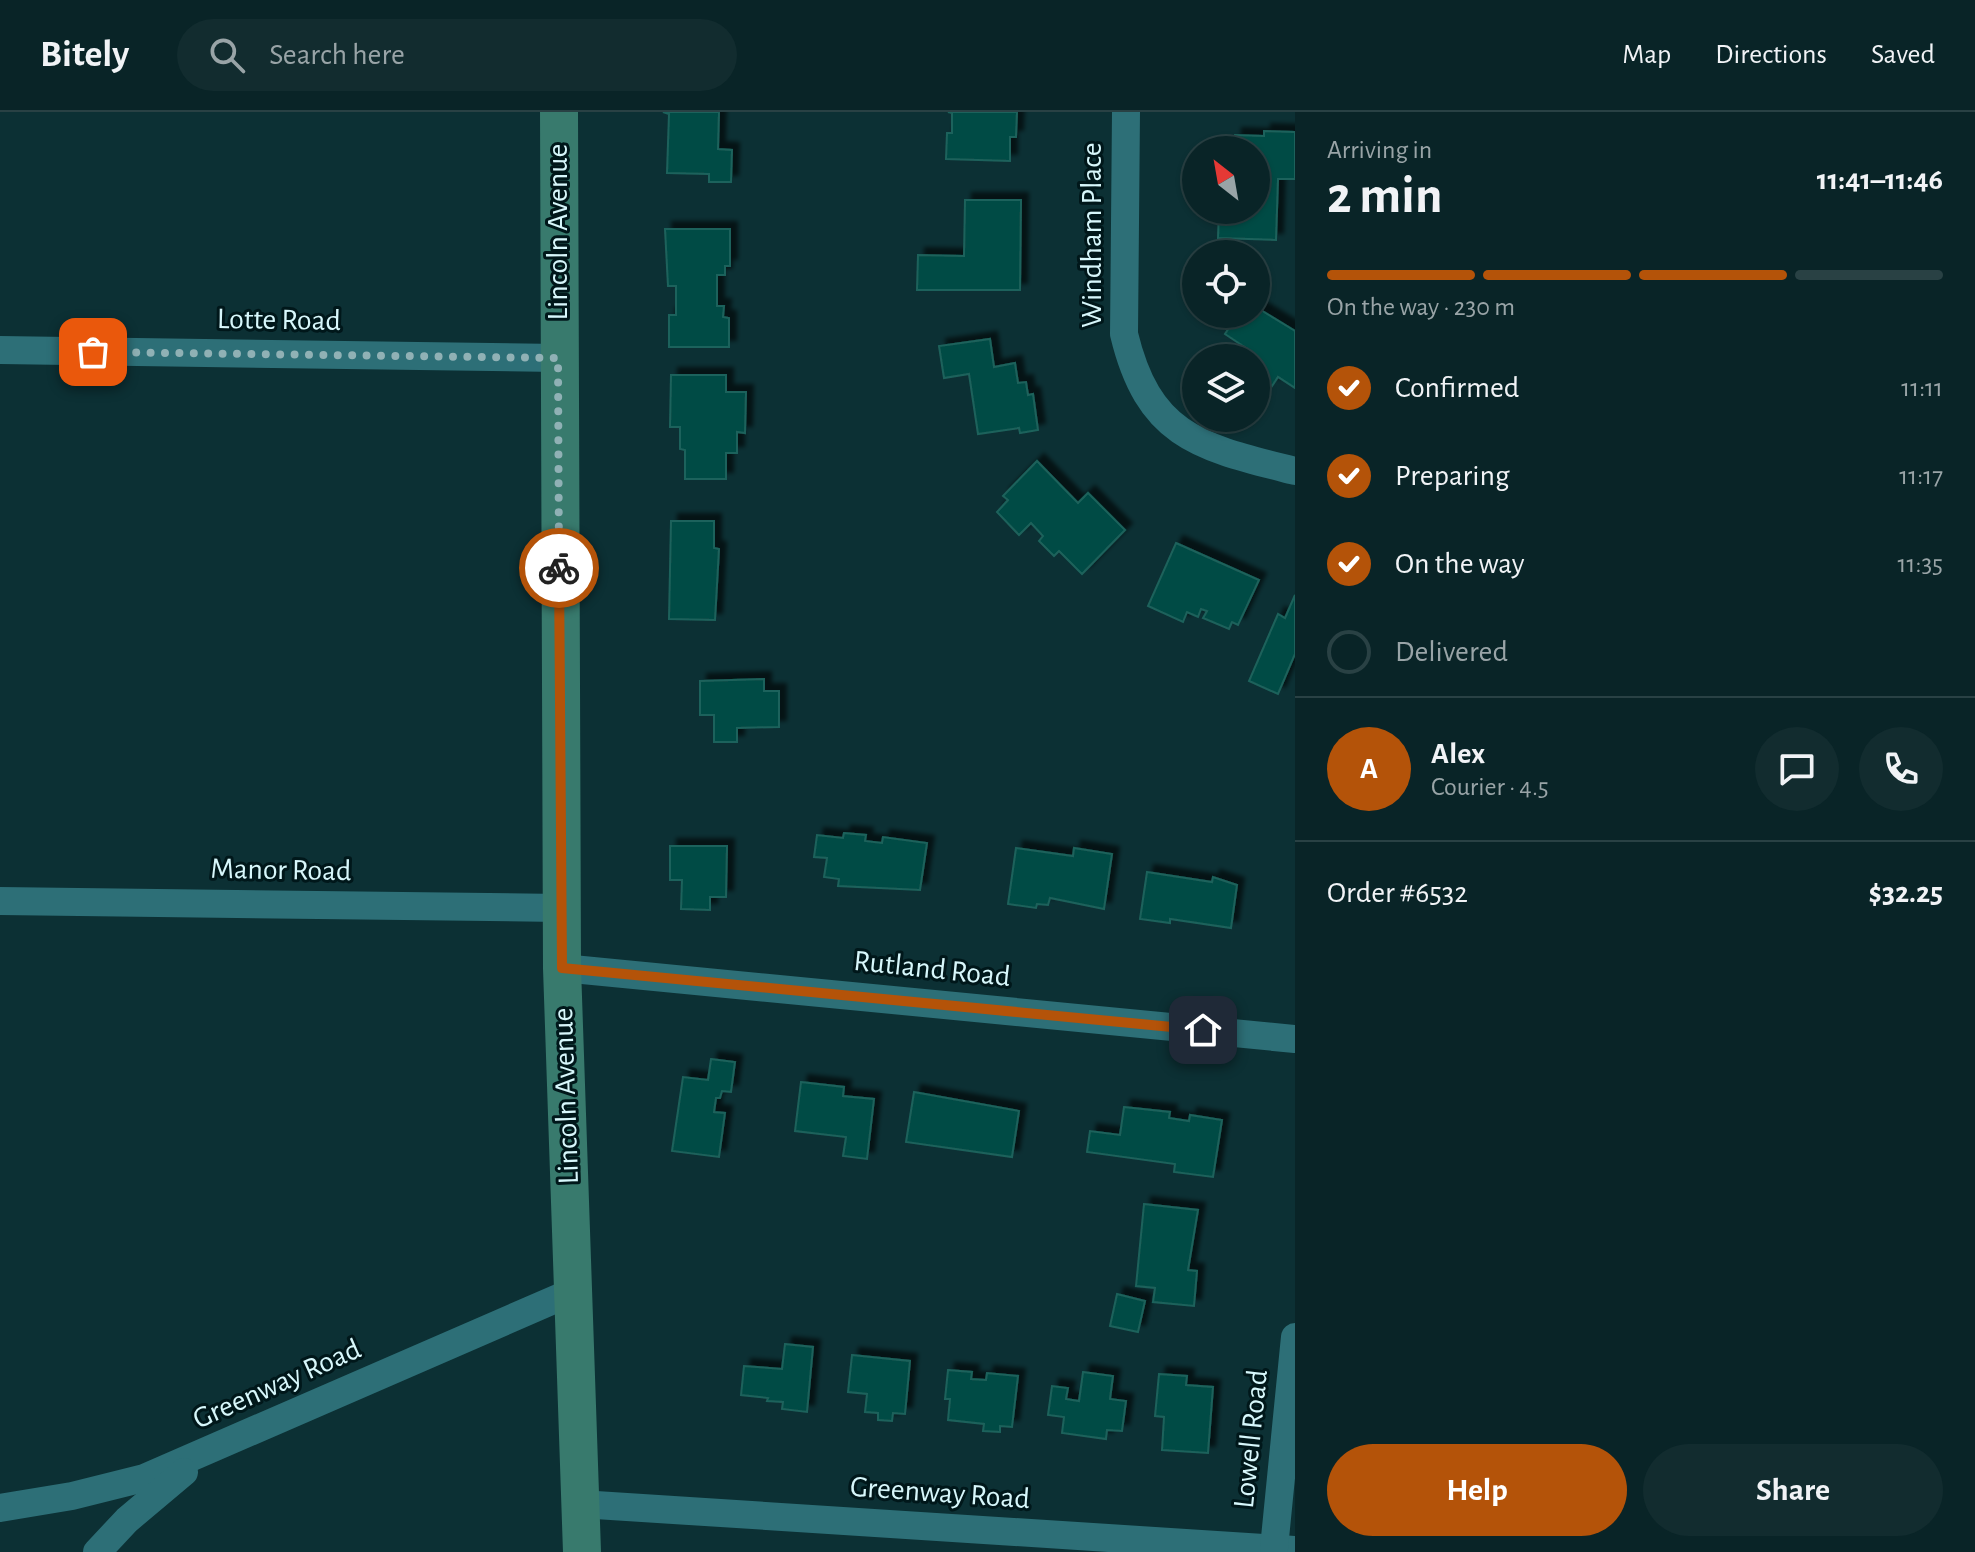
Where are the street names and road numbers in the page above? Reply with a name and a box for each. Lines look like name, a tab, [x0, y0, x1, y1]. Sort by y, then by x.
street label: Windham Place	[1077, 142, 1107, 328]
street label: Lincoln Avenue	[543, 144, 573, 320]
street label: Lotte Road	[217, 304, 341, 336]
street label: Manor Road	[210, 854, 352, 886]
street label: Rutland Road	[852, 946, 1012, 992]
street label: Lincoln Avenue	[548, 1007, 584, 1185]
street label: Greenway Road	[189, 1334, 365, 1434]
street label: Lowell Road	[1229, 1368, 1273, 1510]
street label: Greenway Road	[849, 1472, 1031, 1514]

